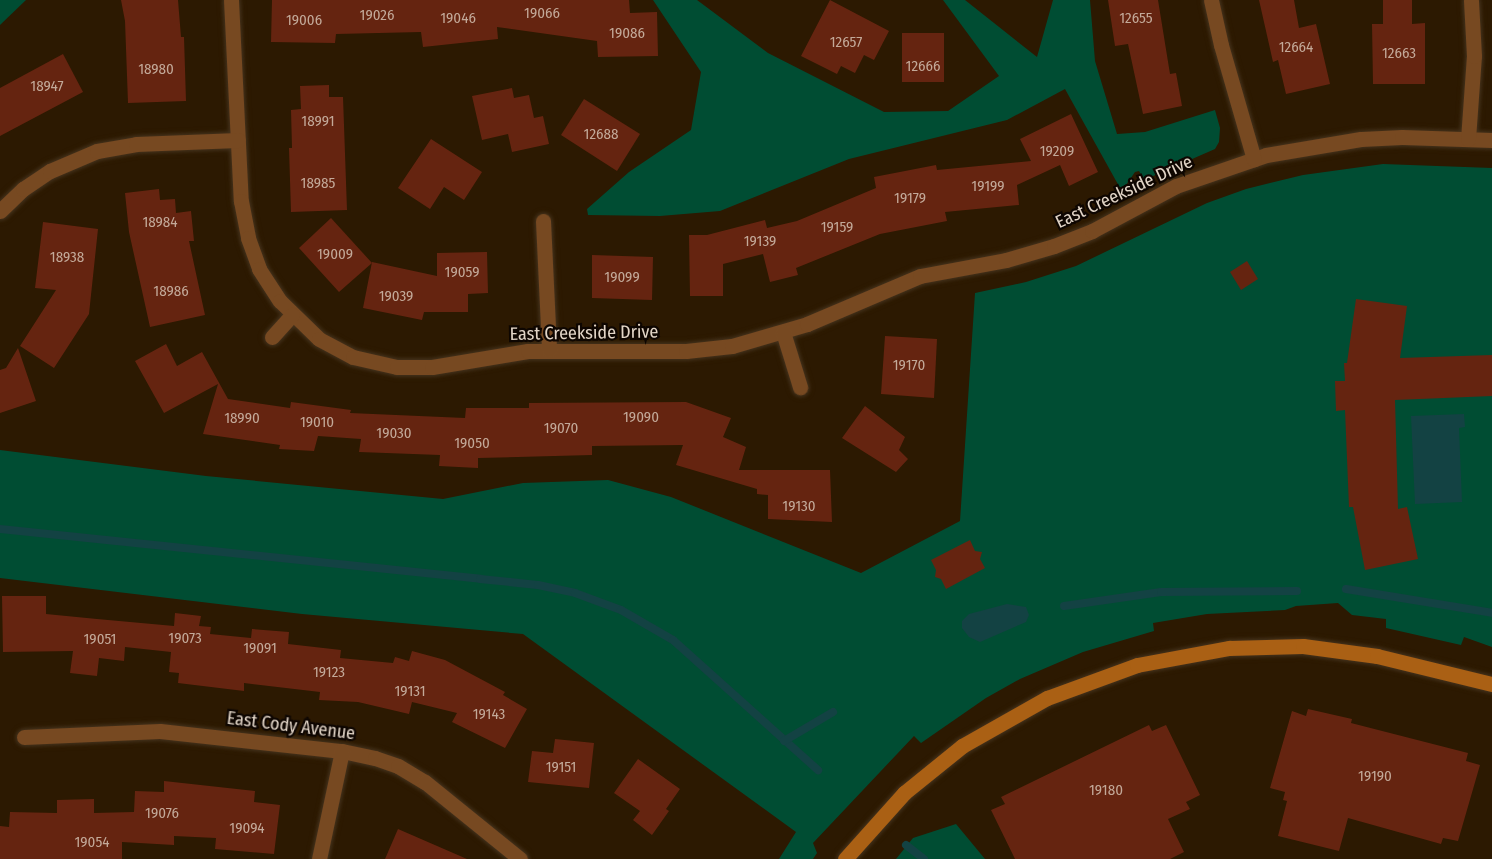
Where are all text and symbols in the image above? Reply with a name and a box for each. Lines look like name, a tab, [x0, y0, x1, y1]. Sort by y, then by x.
house number: 19066	[524, 5, 560, 23]
house number: 19026	[360, 7, 394, 25]
house number: 19046	[440, 10, 476, 28]
house number: 12655	[1119, 10, 1153, 28]
house number: 19006	[286, 12, 322, 30]
house number: 19086	[609, 25, 645, 43]
house number: 12657	[830, 34, 862, 52]
house number: 12664	[1279, 39, 1313, 57]
house number: 12663	[1382, 45, 1416, 63]
house number: 12666	[906, 58, 940, 76]
house number: 18980	[138, 61, 174, 79]
house number: 18947	[30, 78, 64, 96]
house number: 18991	[301, 113, 335, 131]
house number: 12688	[584, 126, 618, 144]
house number: 19209	[1040, 143, 1074, 161]
street label: East Creekside Drive	[1052, 151, 1196, 233]
house number: 18985	[301, 175, 335, 193]
house number: 19199	[971, 178, 1005, 196]
house number: 19179	[894, 190, 926, 208]
house number: 18984	[142, 214, 178, 232]
house number: 19159	[821, 219, 853, 237]
house number: 19139	[744, 233, 776, 251]
house number: 19009	[317, 246, 353, 264]
house number: 18938	[50, 249, 84, 267]
house number: 19059	[445, 264, 479, 282]
house number: 19099	[604, 269, 640, 287]
house number: 18986	[153, 283, 189, 301]
house number: 19039	[379, 288, 413, 306]
street label: East Creekside Drive	[510, 321, 658, 345]
house number: 19170	[893, 357, 925, 375]
house number: 19090	[623, 409, 659, 427]
house number: 18990	[224, 410, 260, 428]
house number: 19010	[300, 414, 334, 432]
house number: 19070	[544, 420, 578, 438]
house number: 19030	[376, 425, 412, 443]
house number: 19050	[454, 435, 490, 453]
house number: 19130	[782, 498, 816, 516]
house number: 19073	[168, 630, 202, 648]
house number: 19051	[84, 631, 116, 649]
house number: 19091	[243, 640, 277, 658]
house number: 19123	[313, 664, 345, 682]
house number: 19131	[395, 683, 425, 701]
house number: 19143	[473, 706, 505, 724]
street label: East Cody Avenue	[226, 707, 356, 745]
house number: 19151	[546, 759, 576, 777]
house number: 19190	[1358, 768, 1392, 786]
house number: 19180	[1089, 782, 1123, 800]
house number: 19076	[145, 805, 179, 823]
house number: 19094	[229, 820, 265, 838]
house number: 19054	[74, 834, 110, 852]

